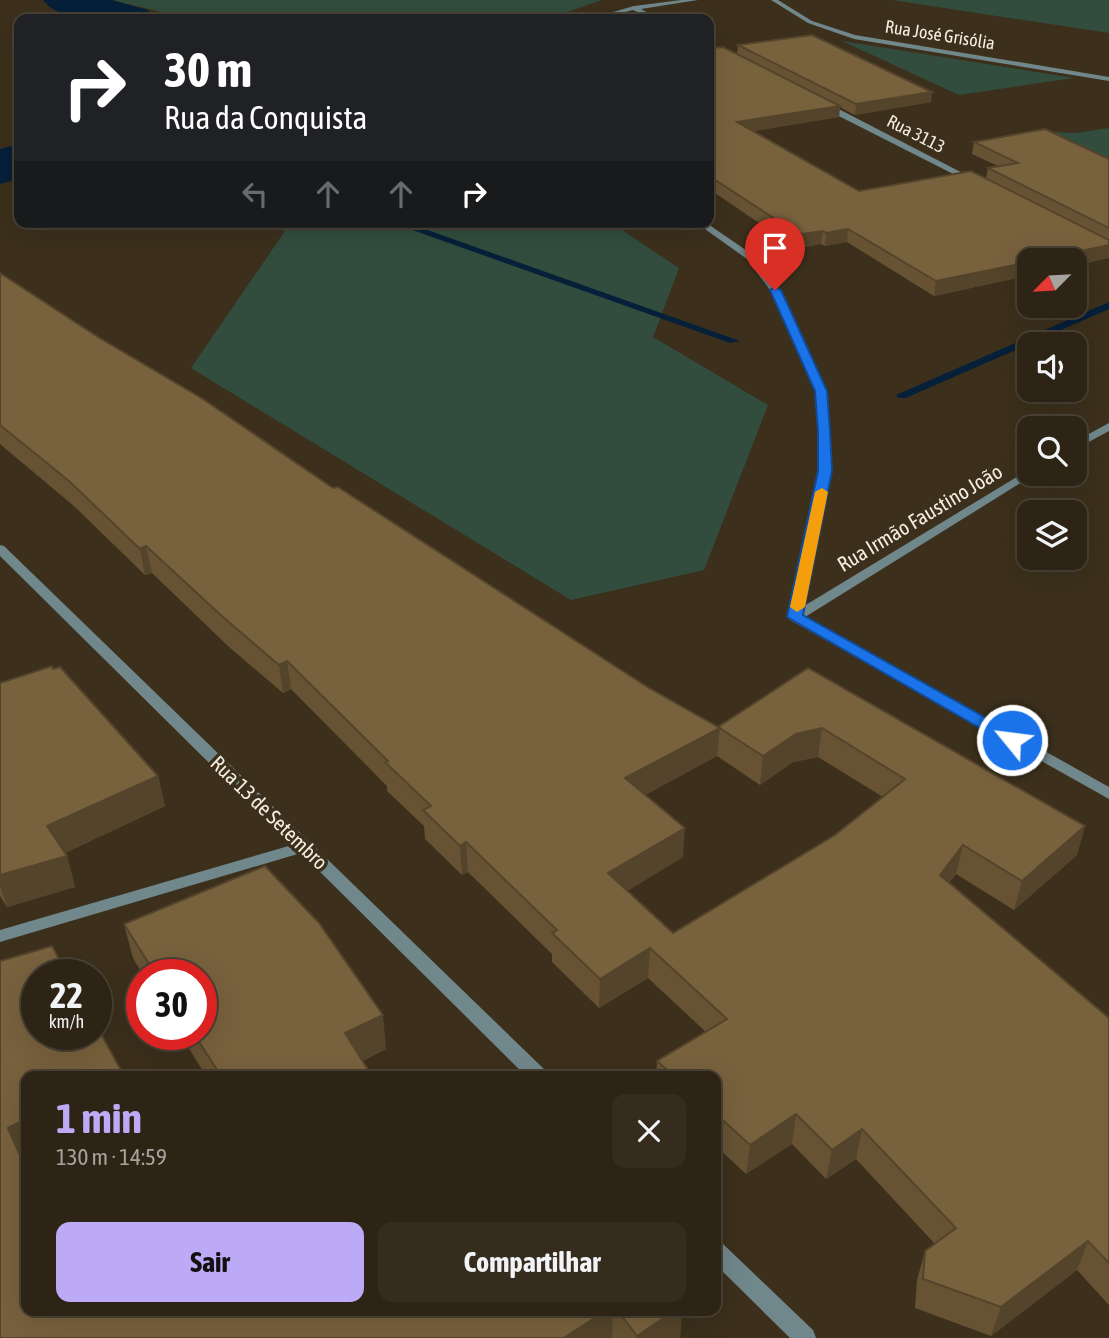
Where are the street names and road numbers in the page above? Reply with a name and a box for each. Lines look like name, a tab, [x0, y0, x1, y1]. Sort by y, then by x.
street label: Rua José Grisólia	[884, 15, 996, 54]
street label: Rua 3113	[884, 110, 949, 157]
street label: Rua Irmão Faustino João	[833, 458, 1006, 576]
street label: Rua 13 de Setembro	[206, 750, 333, 874]

